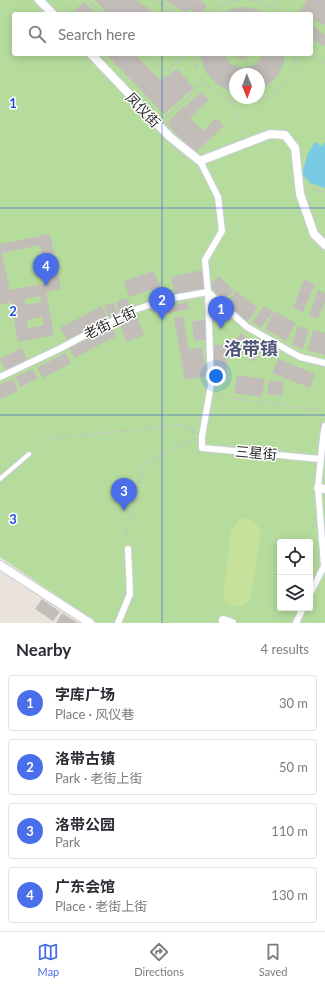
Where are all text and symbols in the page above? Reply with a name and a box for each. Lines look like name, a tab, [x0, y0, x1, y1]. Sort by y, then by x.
search box	[12, 12, 313, 56]
icon: search	[26, 23, 48, 45]
text: Search here	[58, 25, 135, 43]
north arrow	[229, 68, 265, 104]
street label: 凤仪街	[123, 89, 164, 131]
text: 1	[9, 95, 17, 111]
pin: 4	[33, 253, 59, 286]
pin: 2	[149, 287, 175, 320]
pin: 1	[208, 296, 234, 329]
text: 2	[9, 303, 17, 319]
street label: 老街上街	[81, 303, 139, 342]
district label: 洛带镇	[224, 337, 278, 359]
your location	[206, 366, 226, 386]
street label: 三星街	[234, 442, 278, 463]
pin: 3	[111, 478, 137, 511]
text: 3	[9, 511, 17, 527]
map controls	[277, 539, 313, 611]
button: locate	[277, 539, 313, 575]
button: layers	[277, 575, 313, 611]
text: Nearby	[16, 639, 71, 660]
text: 4 results	[261, 641, 309, 657]
text: 字库广场	[55, 685, 115, 703]
text: 1	[26, 695, 34, 711]
text: 30 m	[279, 695, 308, 711]
text: Place · 风仪巷	[55, 706, 134, 722]
text: 洛带古镇	[55, 749, 115, 767]
text: 2	[26, 759, 34, 775]
text: 50 m	[279, 759, 308, 775]
text: Park · 老街上街	[55, 770, 142, 786]
text: 洛带公园	[55, 815, 115, 833]
text: 3	[26, 823, 34, 839]
text: 110 m	[271, 823, 308, 839]
text: Park	[55, 834, 80, 850]
text: 广东会馆	[55, 877, 115, 895]
text: 4	[26, 887, 34, 903]
text: 130 m	[271, 887, 308, 903]
text: Place · 老街上街	[55, 898, 147, 914]
tab: Map	[37, 941, 59, 978]
tab: Directions	[134, 941, 184, 978]
tab: Saved	[259, 941, 288, 978]

